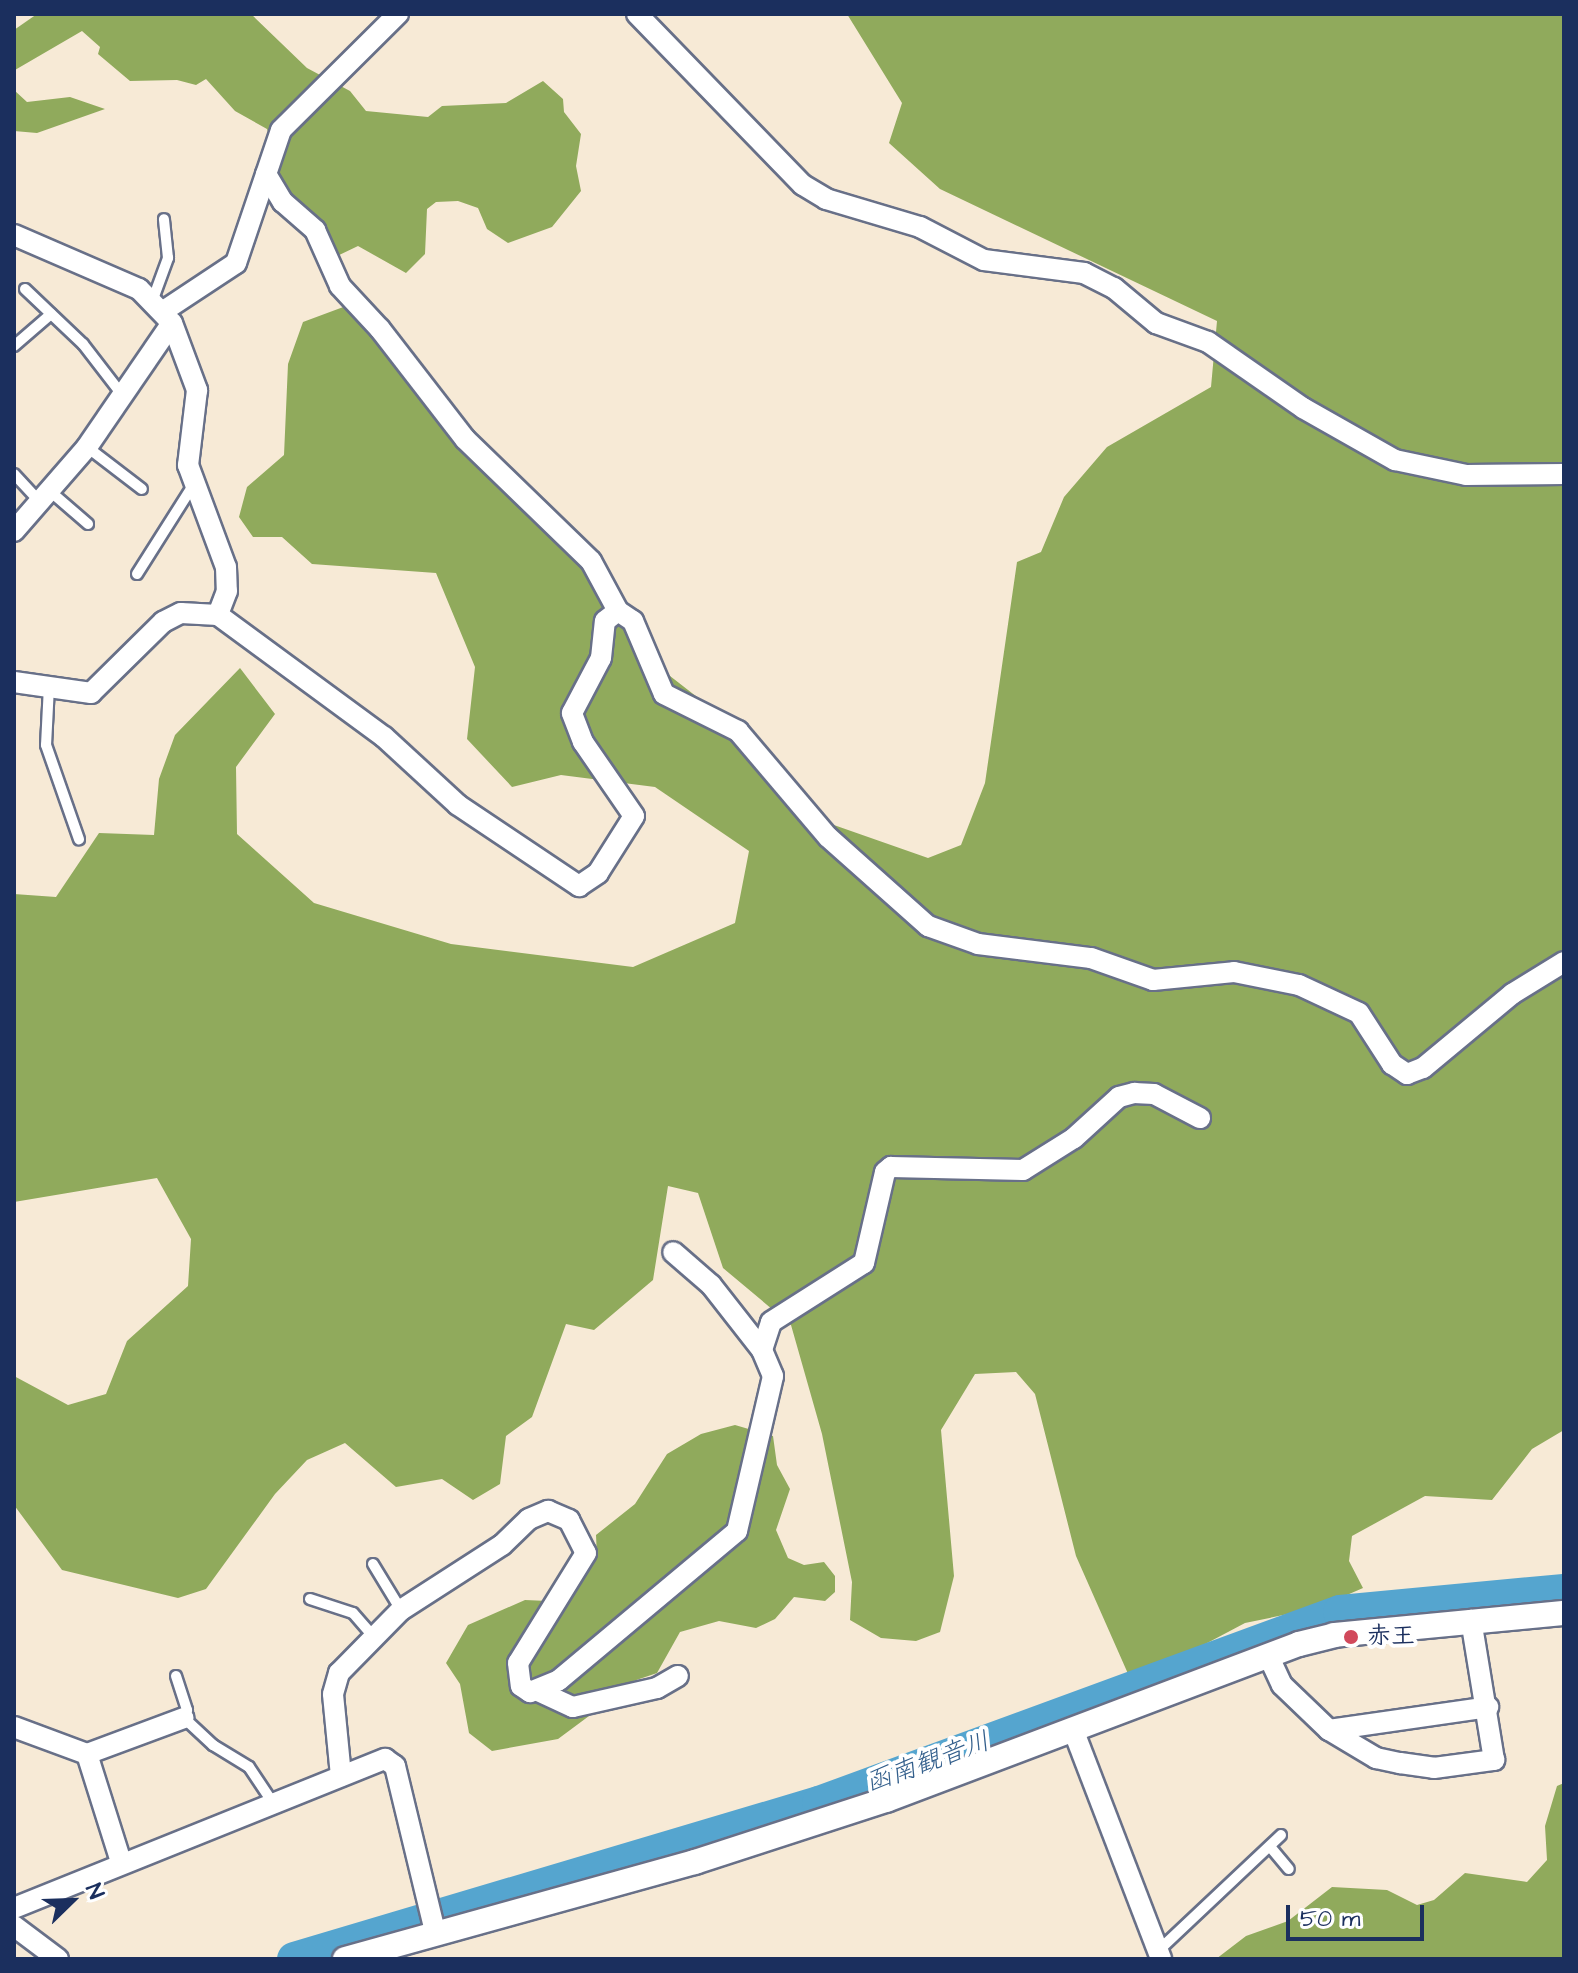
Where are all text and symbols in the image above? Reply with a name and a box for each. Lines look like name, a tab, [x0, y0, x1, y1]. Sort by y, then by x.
place label: 赤王	[1367, 1623, 1415, 1651]
marker: 赤王	[1342, 1628, 1360, 1646]
water label: 函南観音川	[862, 1726, 994, 1800]
north arrow	[32, 1861, 112, 1941]
text: N	[78, 1879, 112, 1904]
scale bar	[1290, 1889, 1428, 1939]
text: 50 m	[1300, 1902, 1360, 1936]

